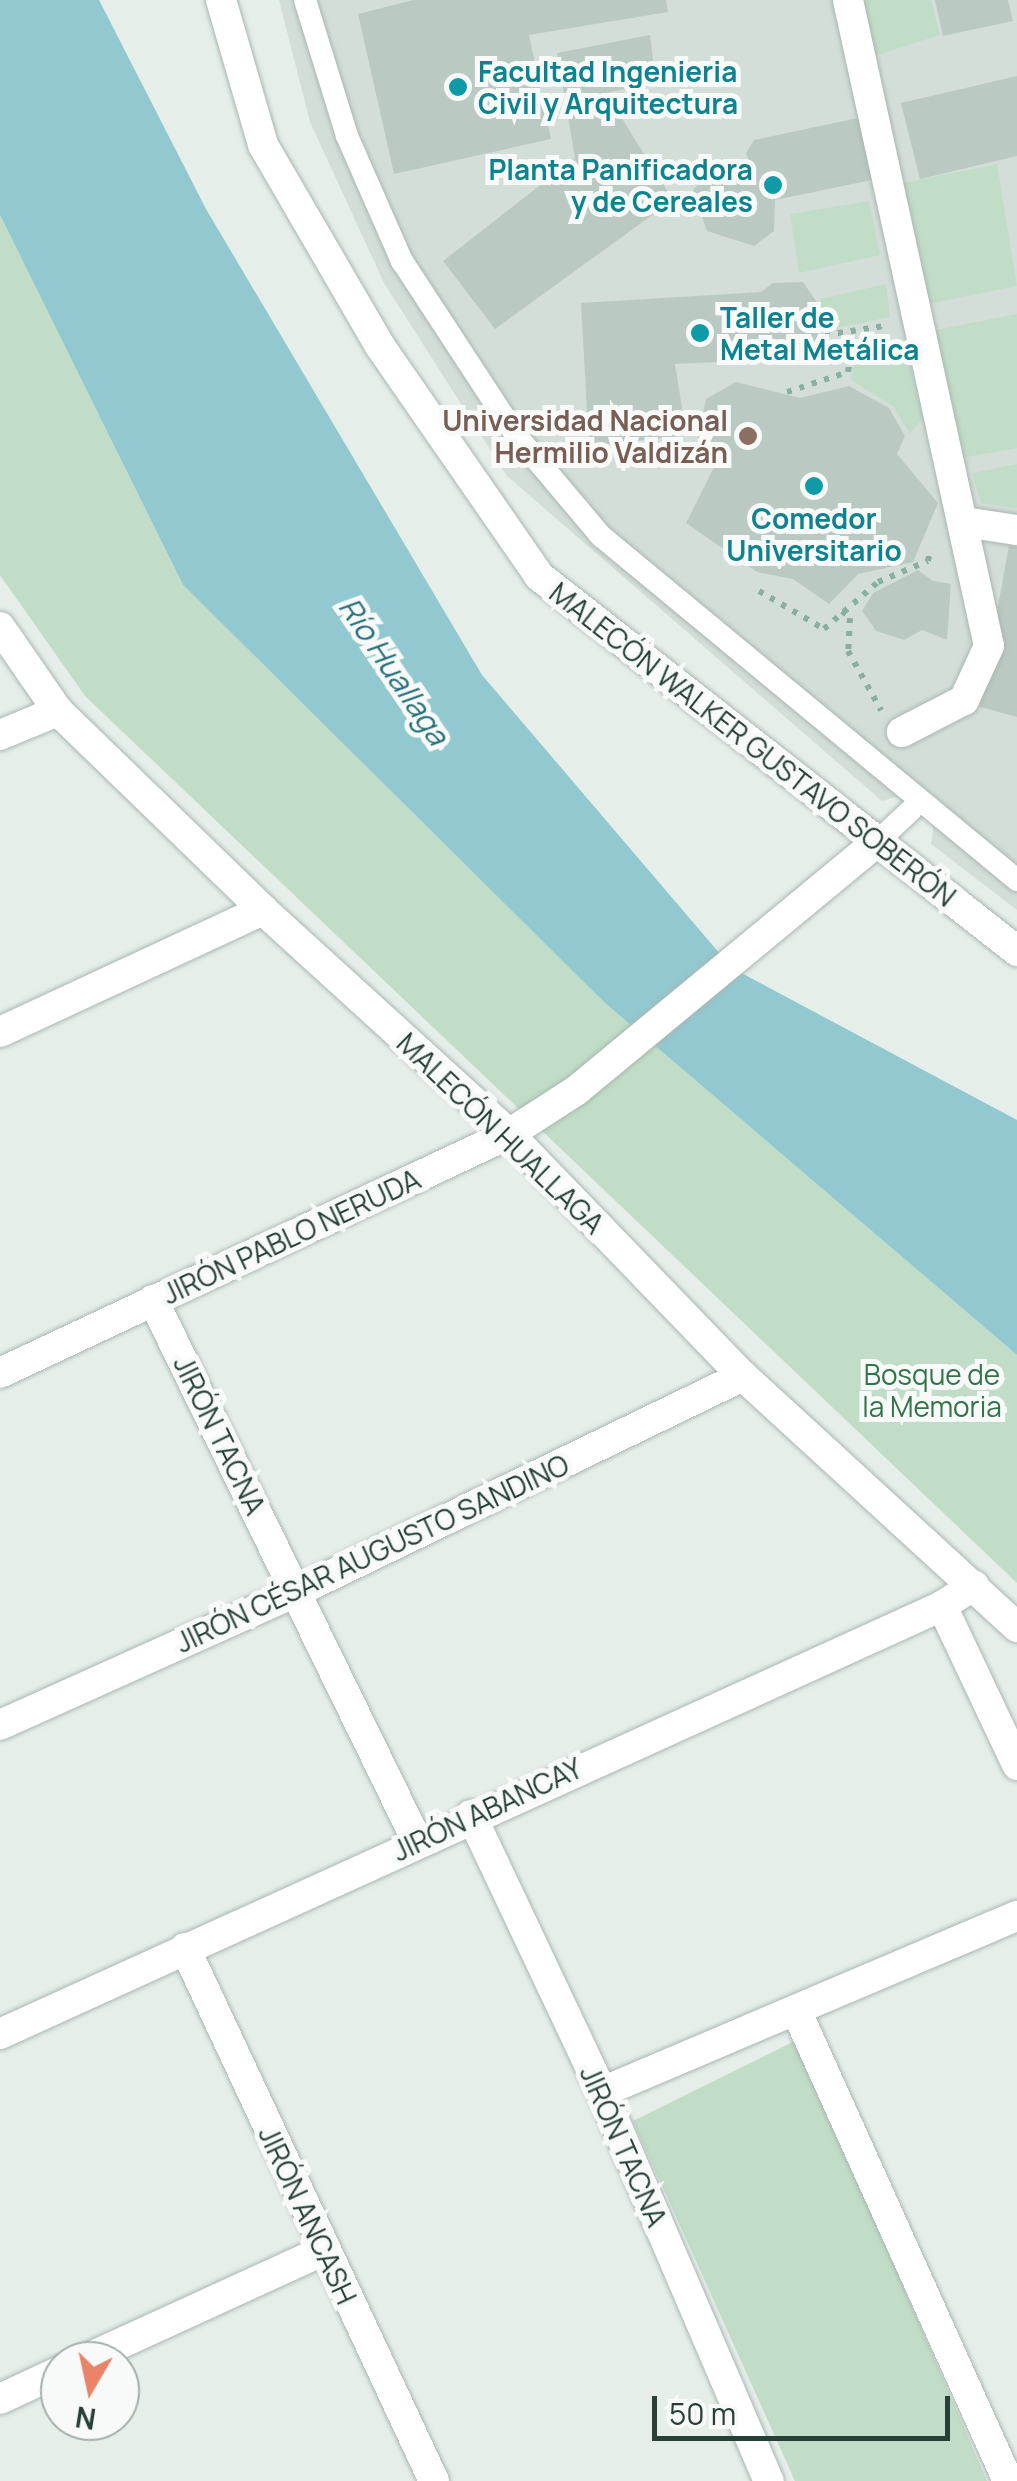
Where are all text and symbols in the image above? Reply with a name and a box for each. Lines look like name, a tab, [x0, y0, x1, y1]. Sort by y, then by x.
place label: Facultad Ingenieria Civil y Arquitectura	[478, 54, 738, 120]
marker: Facultad Ingenieria Civil y Arquitectura	[447, 76, 469, 98]
place label: Planta Panificadora y de Cereales	[488, 152, 753, 218]
marker: Planta Panificadora y de Cereales	[762, 174, 784, 196]
place label: Taller de Metal Metálica	[720, 300, 919, 366]
marker: Taller de Metal Metálica	[689, 322, 711, 344]
place label: Universidad Nacional Hermilio Valdizán	[442, 403, 728, 469]
marker: Universidad Nacional Hermilio Valdizán	[737, 425, 759, 447]
marker: Comedor Universitario	[803, 475, 825, 497]
place label: Comedor Universitario	[726, 501, 902, 567]
street label: MALECÓN WALKER GUSTAVO SOBERÓN	[543, 575, 963, 913]
water label: Río Huallaga	[332, 591, 456, 751]
street label: MALECÓN HUALLAGA	[391, 1026, 611, 1240]
street label: JIRÓN PABLO NERUDA	[157, 1161, 425, 1311]
street label: JIRÓN TACNA	[167, 1350, 273, 1520]
park label: Bosque de la Memoria	[862, 1357, 1002, 1423]
street label: JIRÓN CÉSAR AUGUSTO SANDINO	[170, 1447, 574, 1659]
street label: JIRÓN ABANCAY	[387, 1750, 587, 1868]
street label: JIRÓN TACNA	[574, 2060, 674, 2232]
street label: JIRÓN ANCASH	[252, 2121, 364, 2309]
north arrow	[40, 2341, 140, 2441]
scale bar	[657, 2376, 954, 2438]
text: 50 m	[669, 2393, 736, 2434]
text: N	[73, 2398, 99, 2439]

